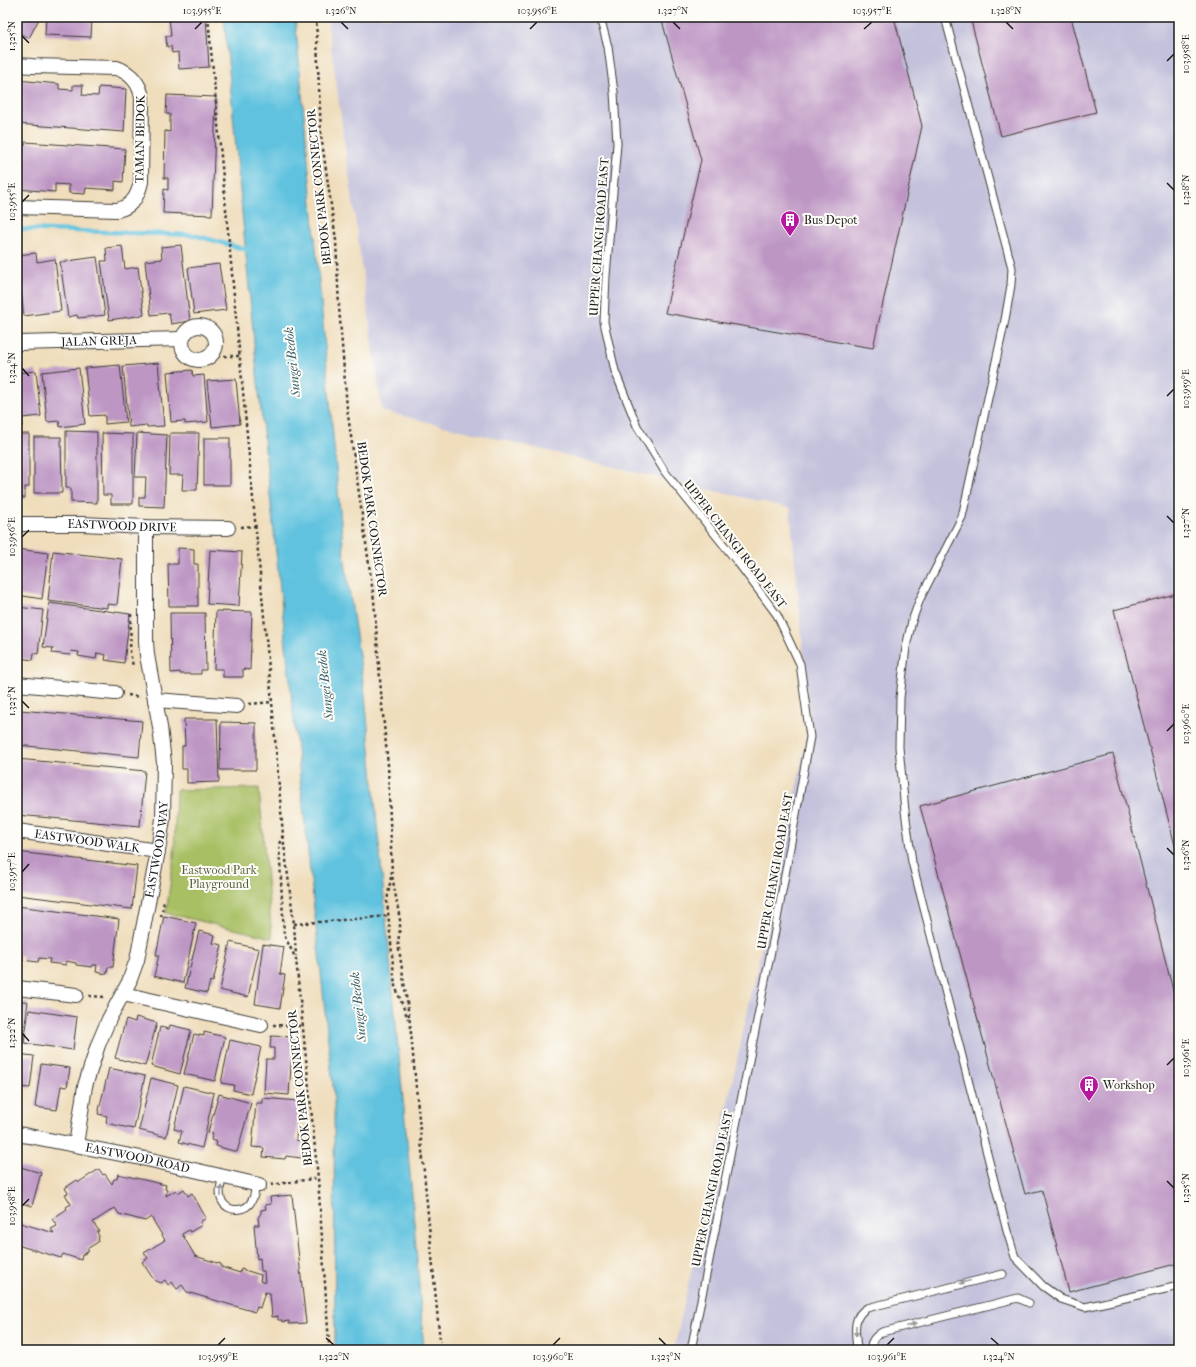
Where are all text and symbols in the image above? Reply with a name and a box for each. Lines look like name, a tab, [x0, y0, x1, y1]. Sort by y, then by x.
text: 103.955°E	[183, 5, 221, 17]
text: 1.326°N	[325, 5, 357, 17]
text: 103.956°E	[517, 5, 557, 17]
text: 1.327°N	[658, 5, 689, 17]
text: 103.957°E	[852, 5, 892, 17]
text: 1.328°N	[990, 5, 1022, 17]
text: 1.325°N	[6, 20, 18, 51]
text: 103.958°E	[1180, 34, 1192, 74]
street label: TAMAN BEDOK	[132, 93, 148, 183]
street label: BEDOK PARK CONNECTOR	[304, 107, 334, 266]
street label: UPPER CHANGI ROAD EAST	[586, 156, 612, 317]
text: 1.328°N	[1180, 174, 1192, 206]
text: 103.955°E	[6, 183, 18, 221]
building icon: Bus Depot	[779, 209, 801, 237]
place label: Bus Depot	[804, 213, 858, 227]
water label: Sungei Bedok	[281, 326, 303, 399]
street label: JALAN GREJA	[60, 333, 137, 349]
text: 1.324°N	[6, 352, 18, 384]
text: 103.959°E	[1180, 369, 1192, 409]
street label: BEDOK PARK CONNECTOR	[354, 440, 390, 599]
street label: UPPER CHANGI ROAD EAST	[681, 477, 790, 612]
text: 1.327°N	[1180, 507, 1192, 538]
text: 103.956°E	[6, 517, 18, 557]
street label: EASTWOOD DRIVE	[67, 517, 177, 534]
water label: Sungei Bedok	[314, 649, 336, 722]
text: 1.323°N	[6, 686, 18, 716]
text: 103.960°E	[1180, 704, 1192, 744]
street label: UPPER CHANGI ROAD EAST	[754, 791, 796, 950]
street label: EASTWOOD WAY	[142, 800, 171, 899]
street label: EASTWOOD WALK	[34, 827, 142, 856]
text: 1.326°N	[1180, 839, 1192, 871]
text: 103.957°E	[6, 852, 18, 892]
park label: Eastwood Park Playground	[181, 863, 258, 891]
water label: Sungei Bedok	[347, 971, 369, 1044]
street label: BEDOK PARK CONNECTOR	[285, 1008, 315, 1167]
text: 1.322°N	[6, 1017, 18, 1049]
text: 103.961°E	[1180, 1039, 1192, 1077]
building icon: Workshop	[1078, 1074, 1100, 1102]
place label: Workshop	[1102, 1078, 1155, 1092]
street label: UPPER CHANGI ROAD EAST	[689, 1109, 736, 1268]
street label: EASTWOOD ROAD	[84, 1140, 191, 1176]
text: 1.325°N	[1180, 1172, 1192, 1203]
one-way arrow	[218, 1184, 224, 1197]
text: 103.958°E	[6, 1186, 18, 1226]
one-way arrow	[959, 1280, 972, 1286]
one-way arrow	[905, 1321, 917, 1327]
one-way arrow	[853, 1325, 859, 1338]
text: 103.959°E	[198, 1351, 238, 1363]
text: 1.322°N	[318, 1351, 350, 1363]
text: 103.960°E	[533, 1351, 573, 1363]
text: 1.323°N	[651, 1351, 681, 1363]
text: 103.961°E	[868, 1351, 906, 1363]
text: 1.324°N	[983, 1351, 1015, 1363]

